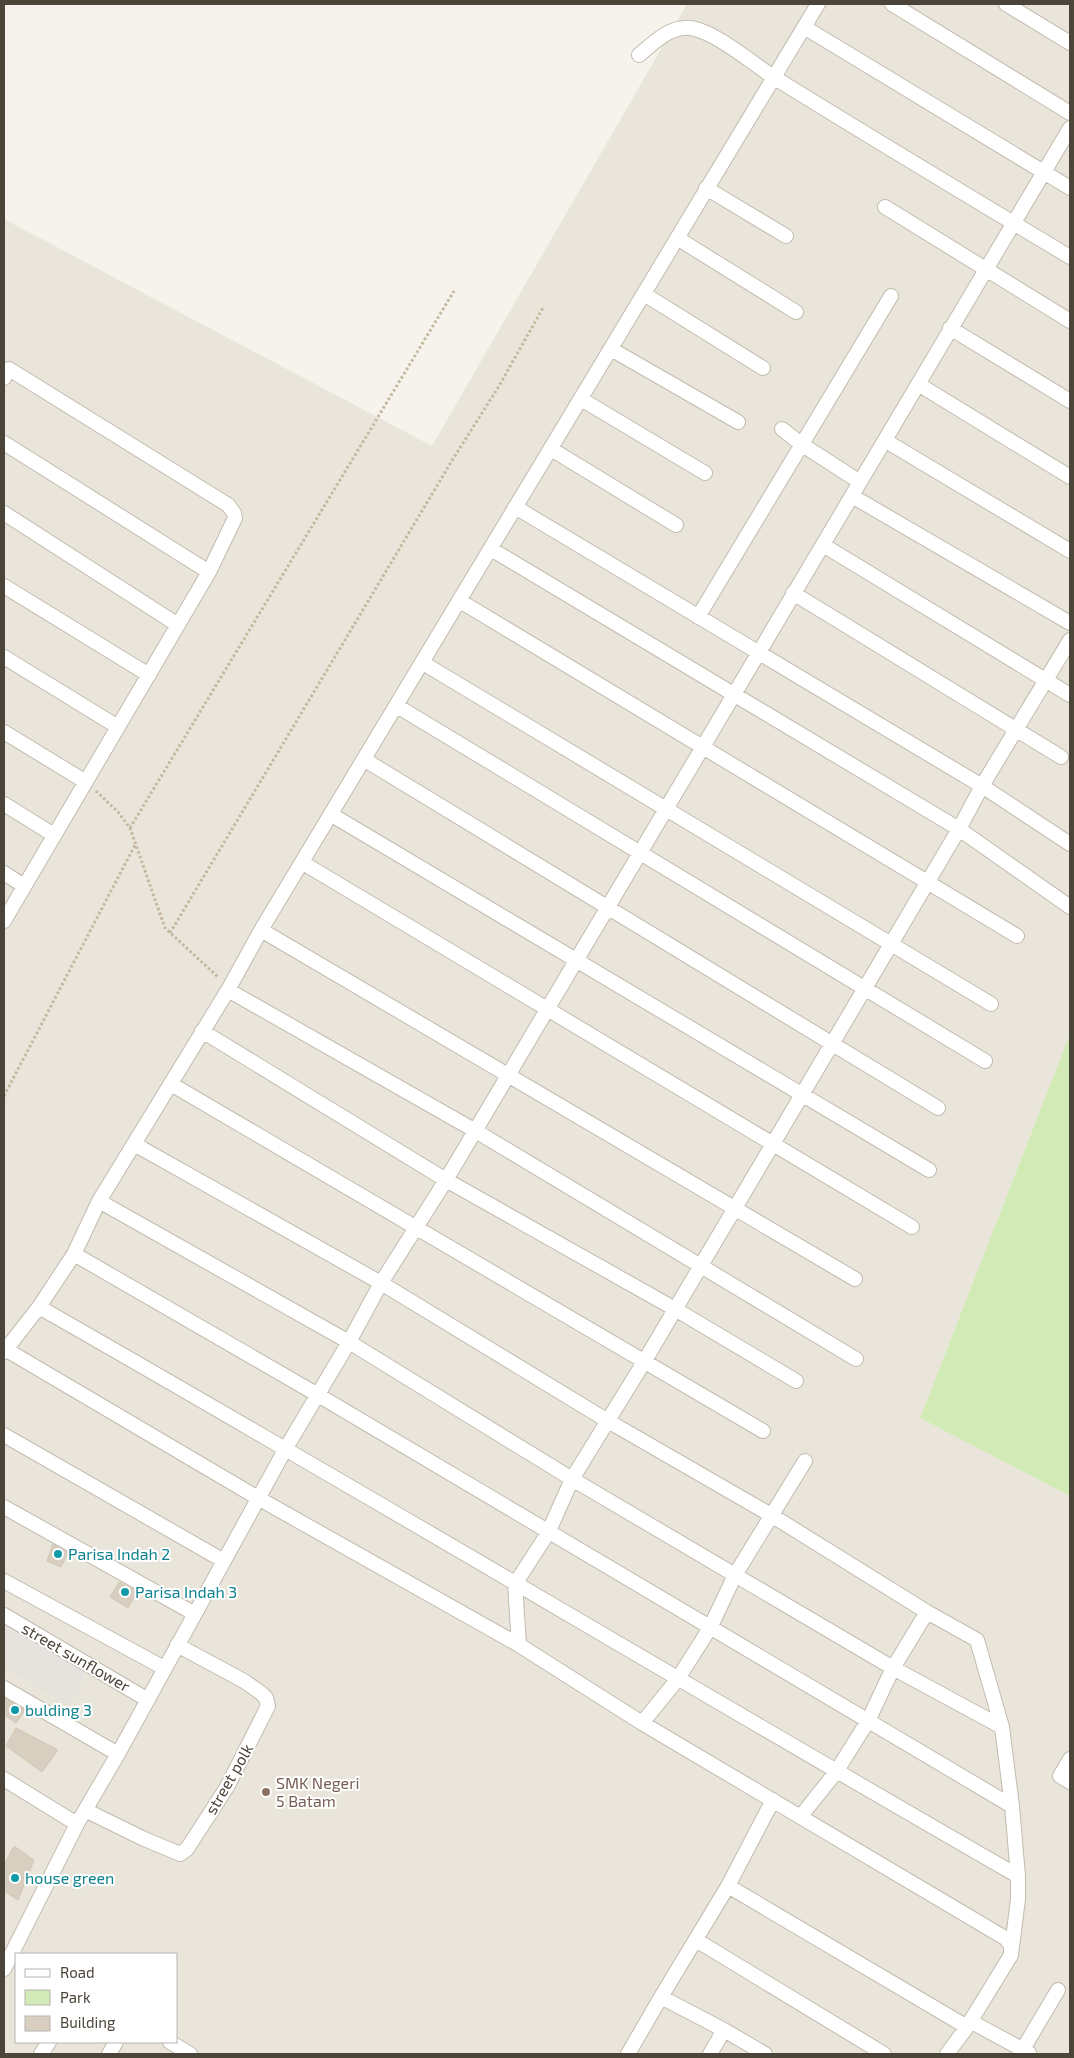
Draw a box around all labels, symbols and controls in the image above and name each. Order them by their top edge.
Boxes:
place label: Parisa Indah 2 [68,1544,170,1563]
marker: Parisa Indah 2 [52,1548,64,1560]
place label: Parisa Indah 3 [135,1582,237,1601]
marker: Parisa Indah 3 [119,1586,131,1598]
street label: street sunflower [19,1618,134,1696]
place label: bulding 3 [25,1700,92,1719]
marker: bulding 3 [9,1704,21,1716]
street label: street polk [201,1740,256,1818]
place label: SMK Negeri 5 Batam [276,1773,360,1810]
marker: SMK Negeri 5 Batam [260,1786,272,1798]
place label: house green [25,1868,114,1887]
marker: house green [9,1872,21,1884]
legend [15,1953,178,2043]
text: Road [60,1963,95,1981]
text: Park [60,1988,91,2006]
text: Building [60,2013,116,2031]

